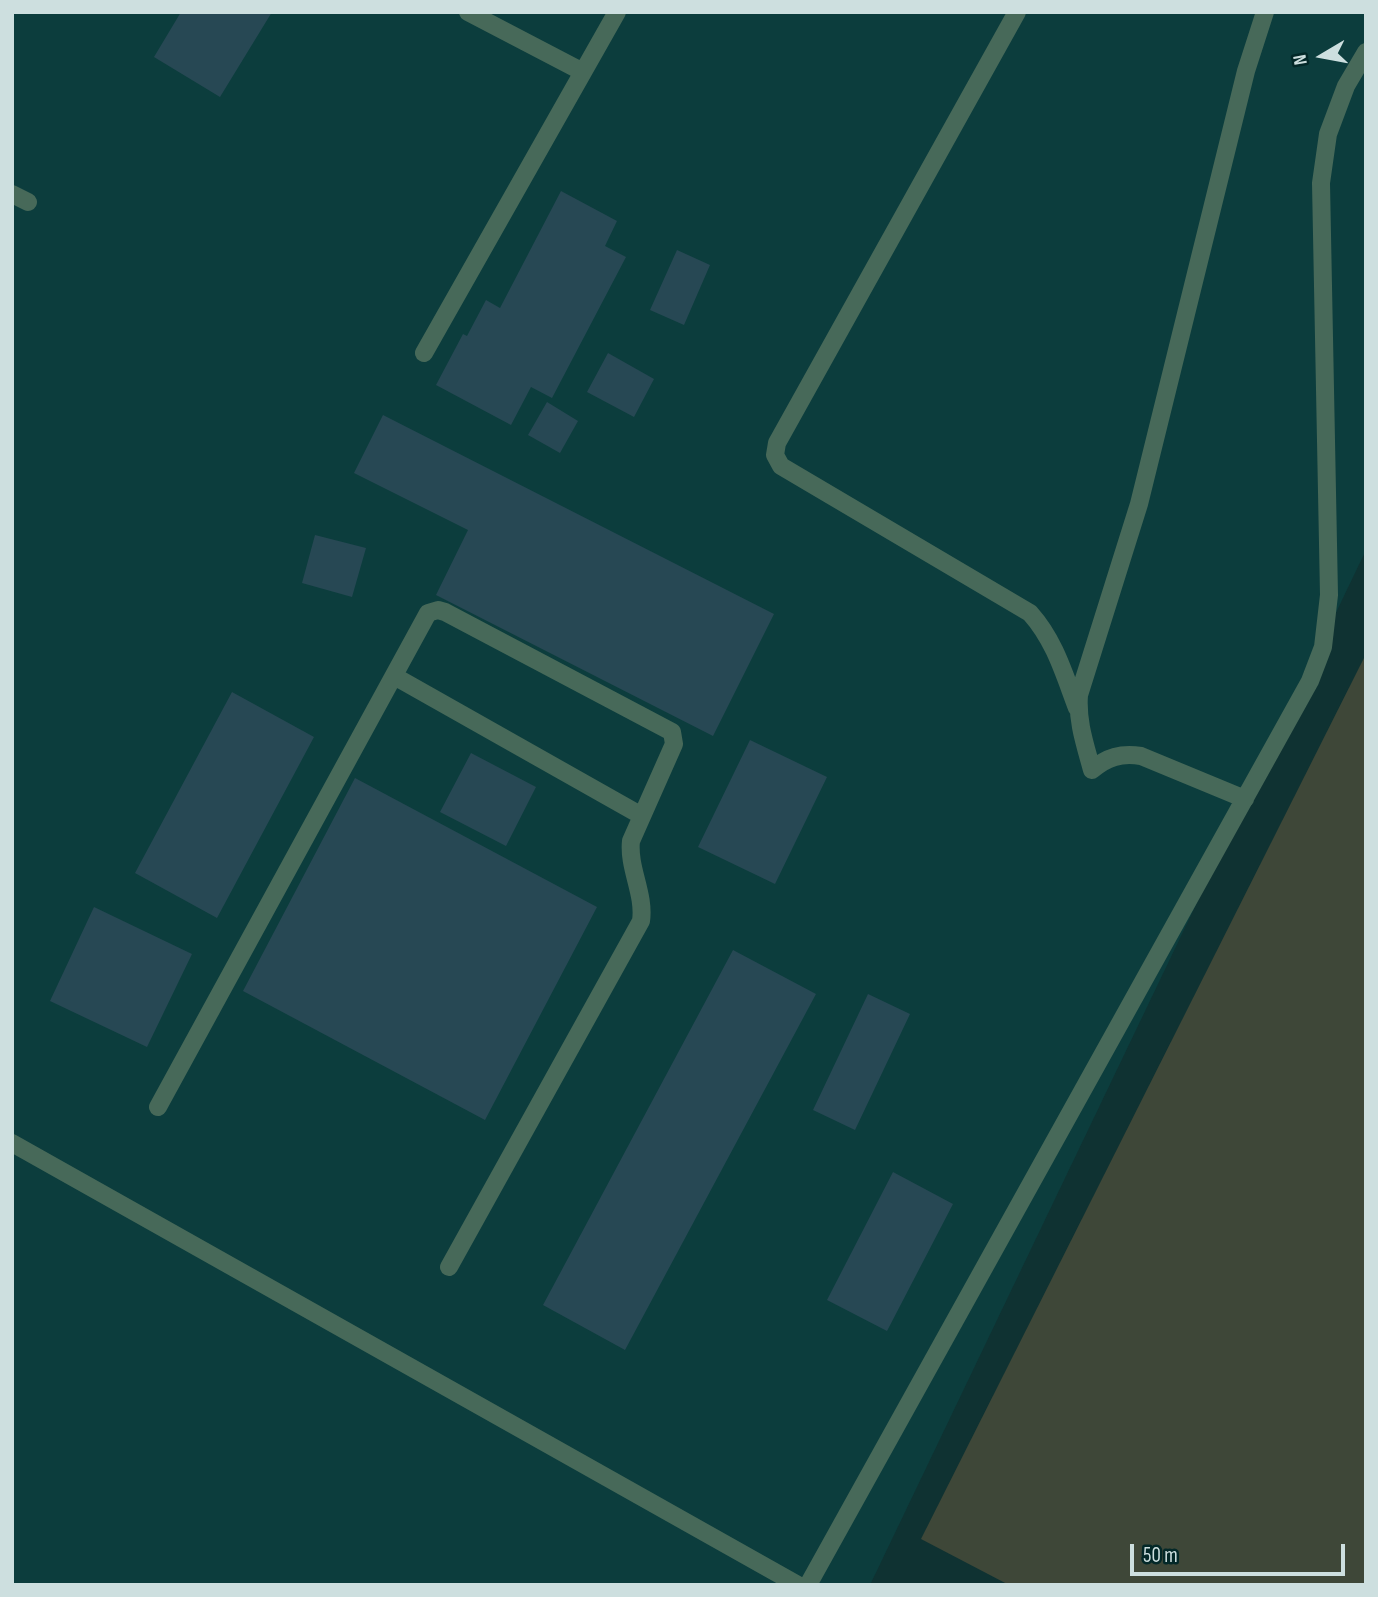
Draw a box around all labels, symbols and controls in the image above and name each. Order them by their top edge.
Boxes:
north arrow [1287,21,1357,91]
text: N [1289,53,1313,67]
scale bar [1133,1530,1348,1574]
text: 50 m [1143,1543,1178,1568]

